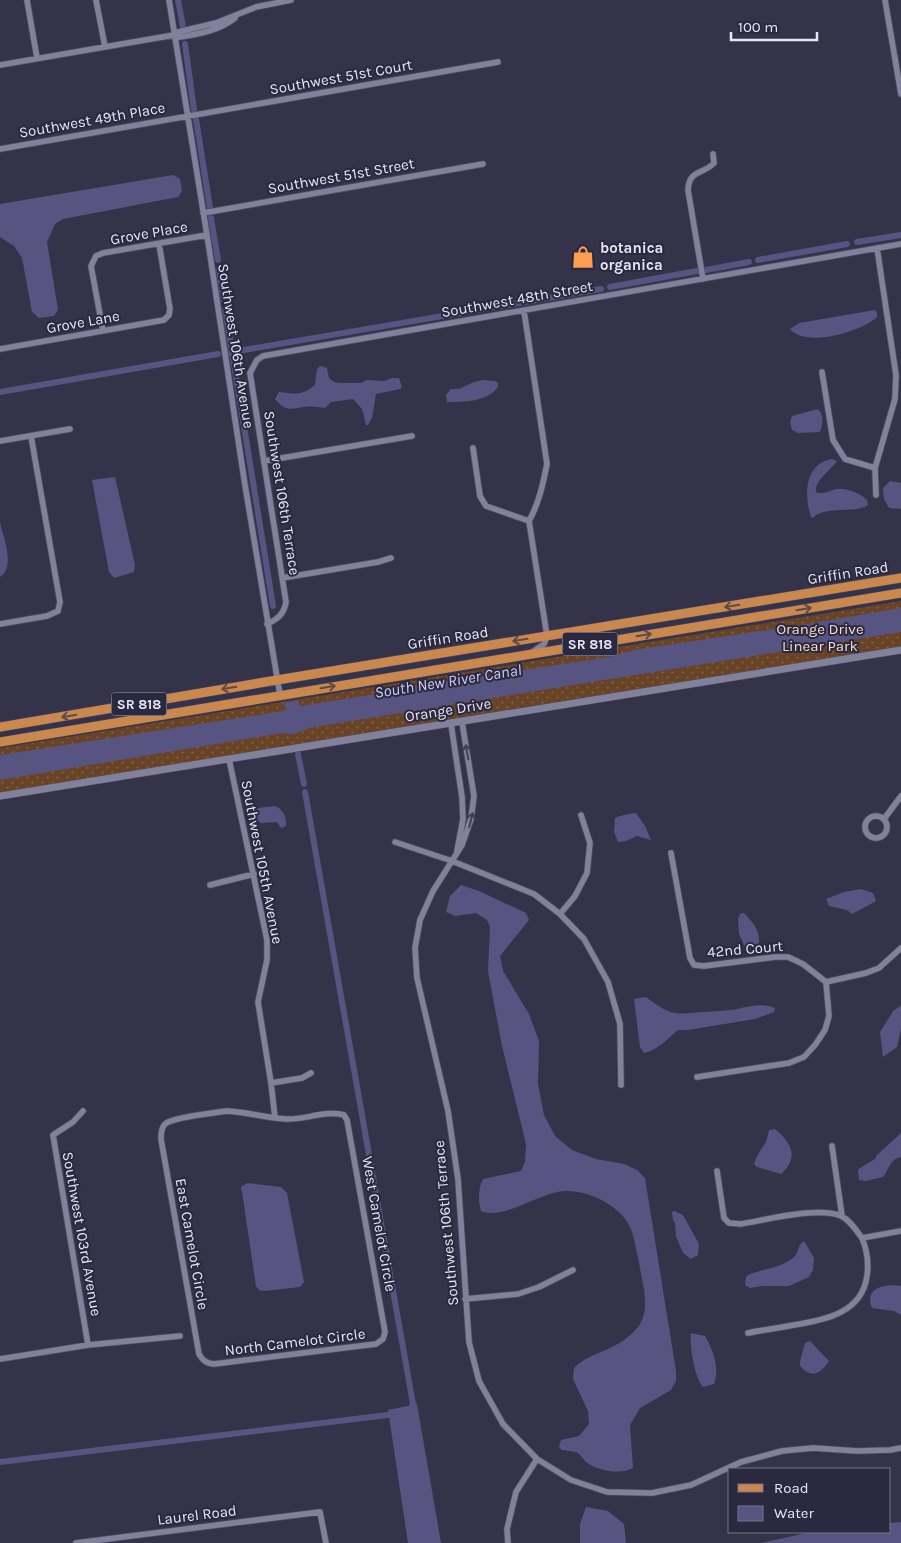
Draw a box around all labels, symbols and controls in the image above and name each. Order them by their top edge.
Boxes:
scale bar [731,10,817,42]
text: 100 m [738,18,778,36]
street label: Southwest 51st Court [268,56,414,98]
street label: Southwest 49th Place [17,98,167,142]
street label: Southwest 51st Street [266,154,416,198]
street label: Grove Place [109,217,189,249]
place label: botanica organica [600,239,663,274]
shop icon: botanica organica [570,244,596,270]
street label: Southwest 106th Avenue [214,262,258,430]
street label: Southwest 48th Street [440,277,595,321]
street label: Grove Lane [45,307,121,337]
street label: Southwest 106th Terrace [260,410,304,576]
street label: Griffin Road [806,558,890,588]
one-way arrow [724,601,740,611]
one-way arrow [796,603,812,613]
park label: Orange Drive Linear Park [776,620,864,655]
street label: Griffin Road [406,623,490,653]
one-way arrow [635,630,651,640]
road number: SR 818 [562,633,618,656]
one-way arrow [512,636,528,646]
water label: South New River Canal [373,660,523,702]
one-way arrow [320,681,336,691]
one-way arrow [221,684,237,694]
road number: SR 818 [112,692,166,716]
street label: Orange Drive [404,694,492,726]
one-way arrow [61,711,77,721]
one-way arrow [461,744,471,760]
street label: Southwest 105th Avenue [237,778,287,946]
one-way arrow [467,812,476,828]
street label: 42nd Court [706,937,784,961]
street label: Southwest 106th Terrace [430,1140,462,1306]
street label: Southwest 103rd Avenue [59,1150,105,1318]
street label: West Camelot Circle [358,1155,400,1293]
street label: East Camelot Circle [172,1177,212,1311]
street label: North Camelot Circle [224,1324,366,1360]
legend [728,1468,891,1533]
text: Road [774,1479,809,1497]
street label: Laurel Road [156,1501,238,1529]
text: Water [774,1504,815,1522]

